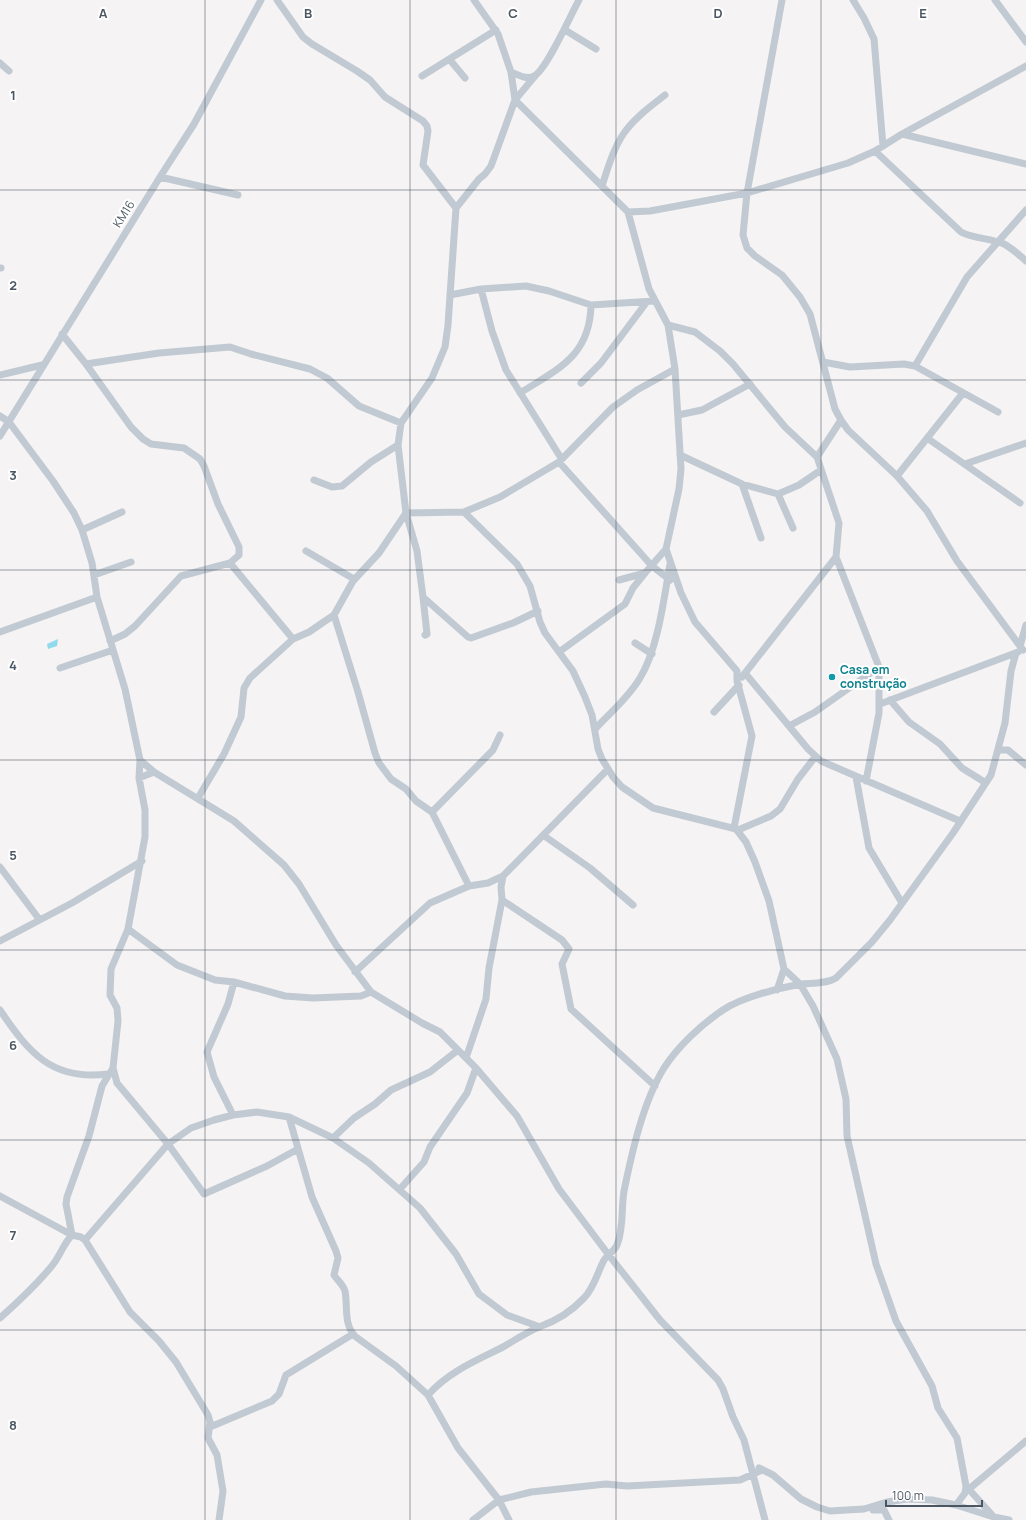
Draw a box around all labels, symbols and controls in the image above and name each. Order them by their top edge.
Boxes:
text: A [99,4,108,22]
text: B [304,4,312,22]
text: C [508,4,518,22]
text: D [713,4,723,22]
text: E [919,4,927,22]
text: 1 [10,86,16,104]
street label: KM16 [109,197,139,231]
text: 2 [9,276,17,294]
text: 3 [9,466,17,484]
text: 4 [9,656,17,674]
place label: Casa em construção [840,661,907,692]
marker: Casa em construção [827,672,837,682]
text: 5 [9,846,17,864]
text: 6 [9,1036,17,1054]
text: 7 [10,1226,17,1244]
text: 8 [9,1416,17,1434]
scale bar [886,1482,982,1508]
text: 100 m [892,1487,924,1504]

